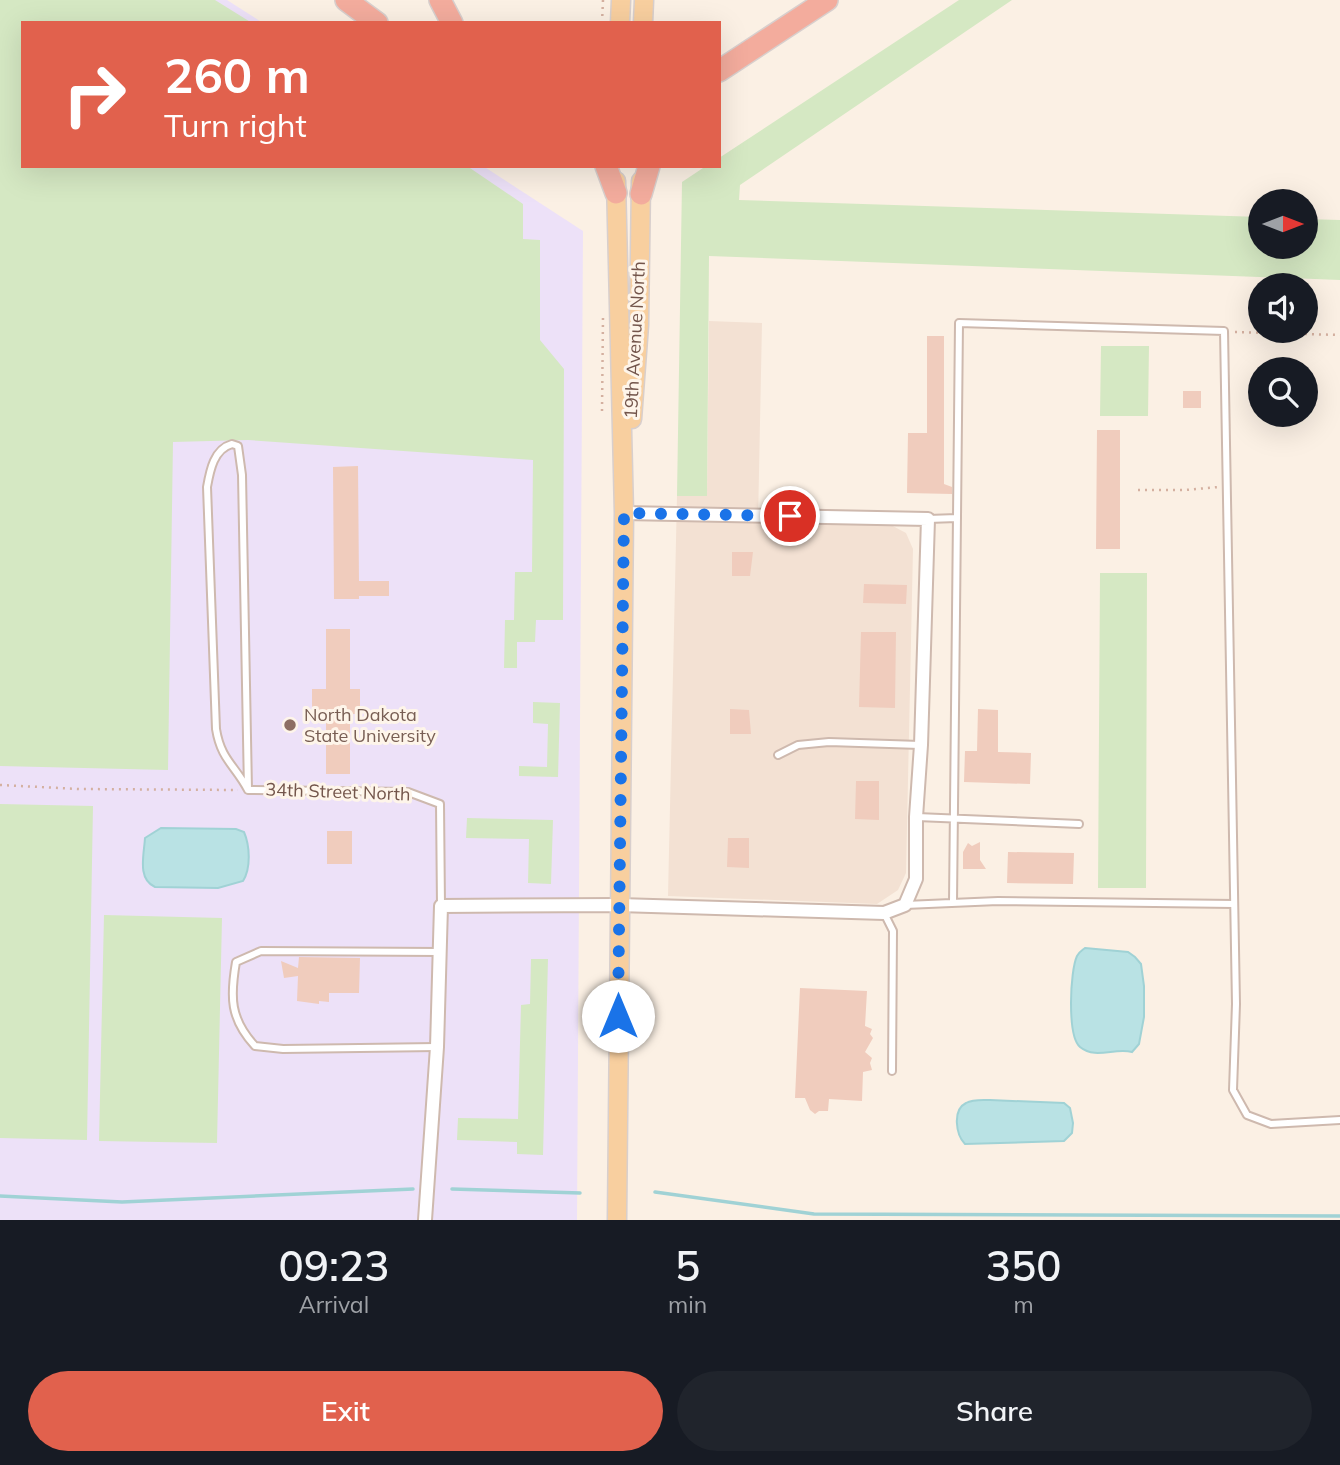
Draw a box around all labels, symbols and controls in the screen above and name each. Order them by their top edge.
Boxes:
text: 260 m [164,44,310,105]
icon: right [49,49,140,140]
text: Turn right [164,105,307,145]
north arrow [1248,189,1318,259]
map controls [1248,189,1318,427]
street label: 19th Avenue North [619,260,650,420]
button: sound [1248,273,1318,343]
button: search [1248,357,1318,427]
pin [760,486,820,546]
icon: arrive [771,497,809,535]
place label: North Dakota State University [304,703,436,747]
marker: North Dakota State University [282,717,298,733]
street label: 34th Street North [265,777,411,806]
position arrow [581,979,655,1053]
text: 09:23 [279,1239,389,1292]
text: 5 [675,1239,700,1292]
text: 350 [986,1239,1061,1292]
text: Arrival [299,1290,369,1319]
text: min [668,1290,707,1319]
text: m [1013,1290,1034,1319]
button: Exit [28,1371,663,1451]
button: Share [677,1371,1312,1451]

